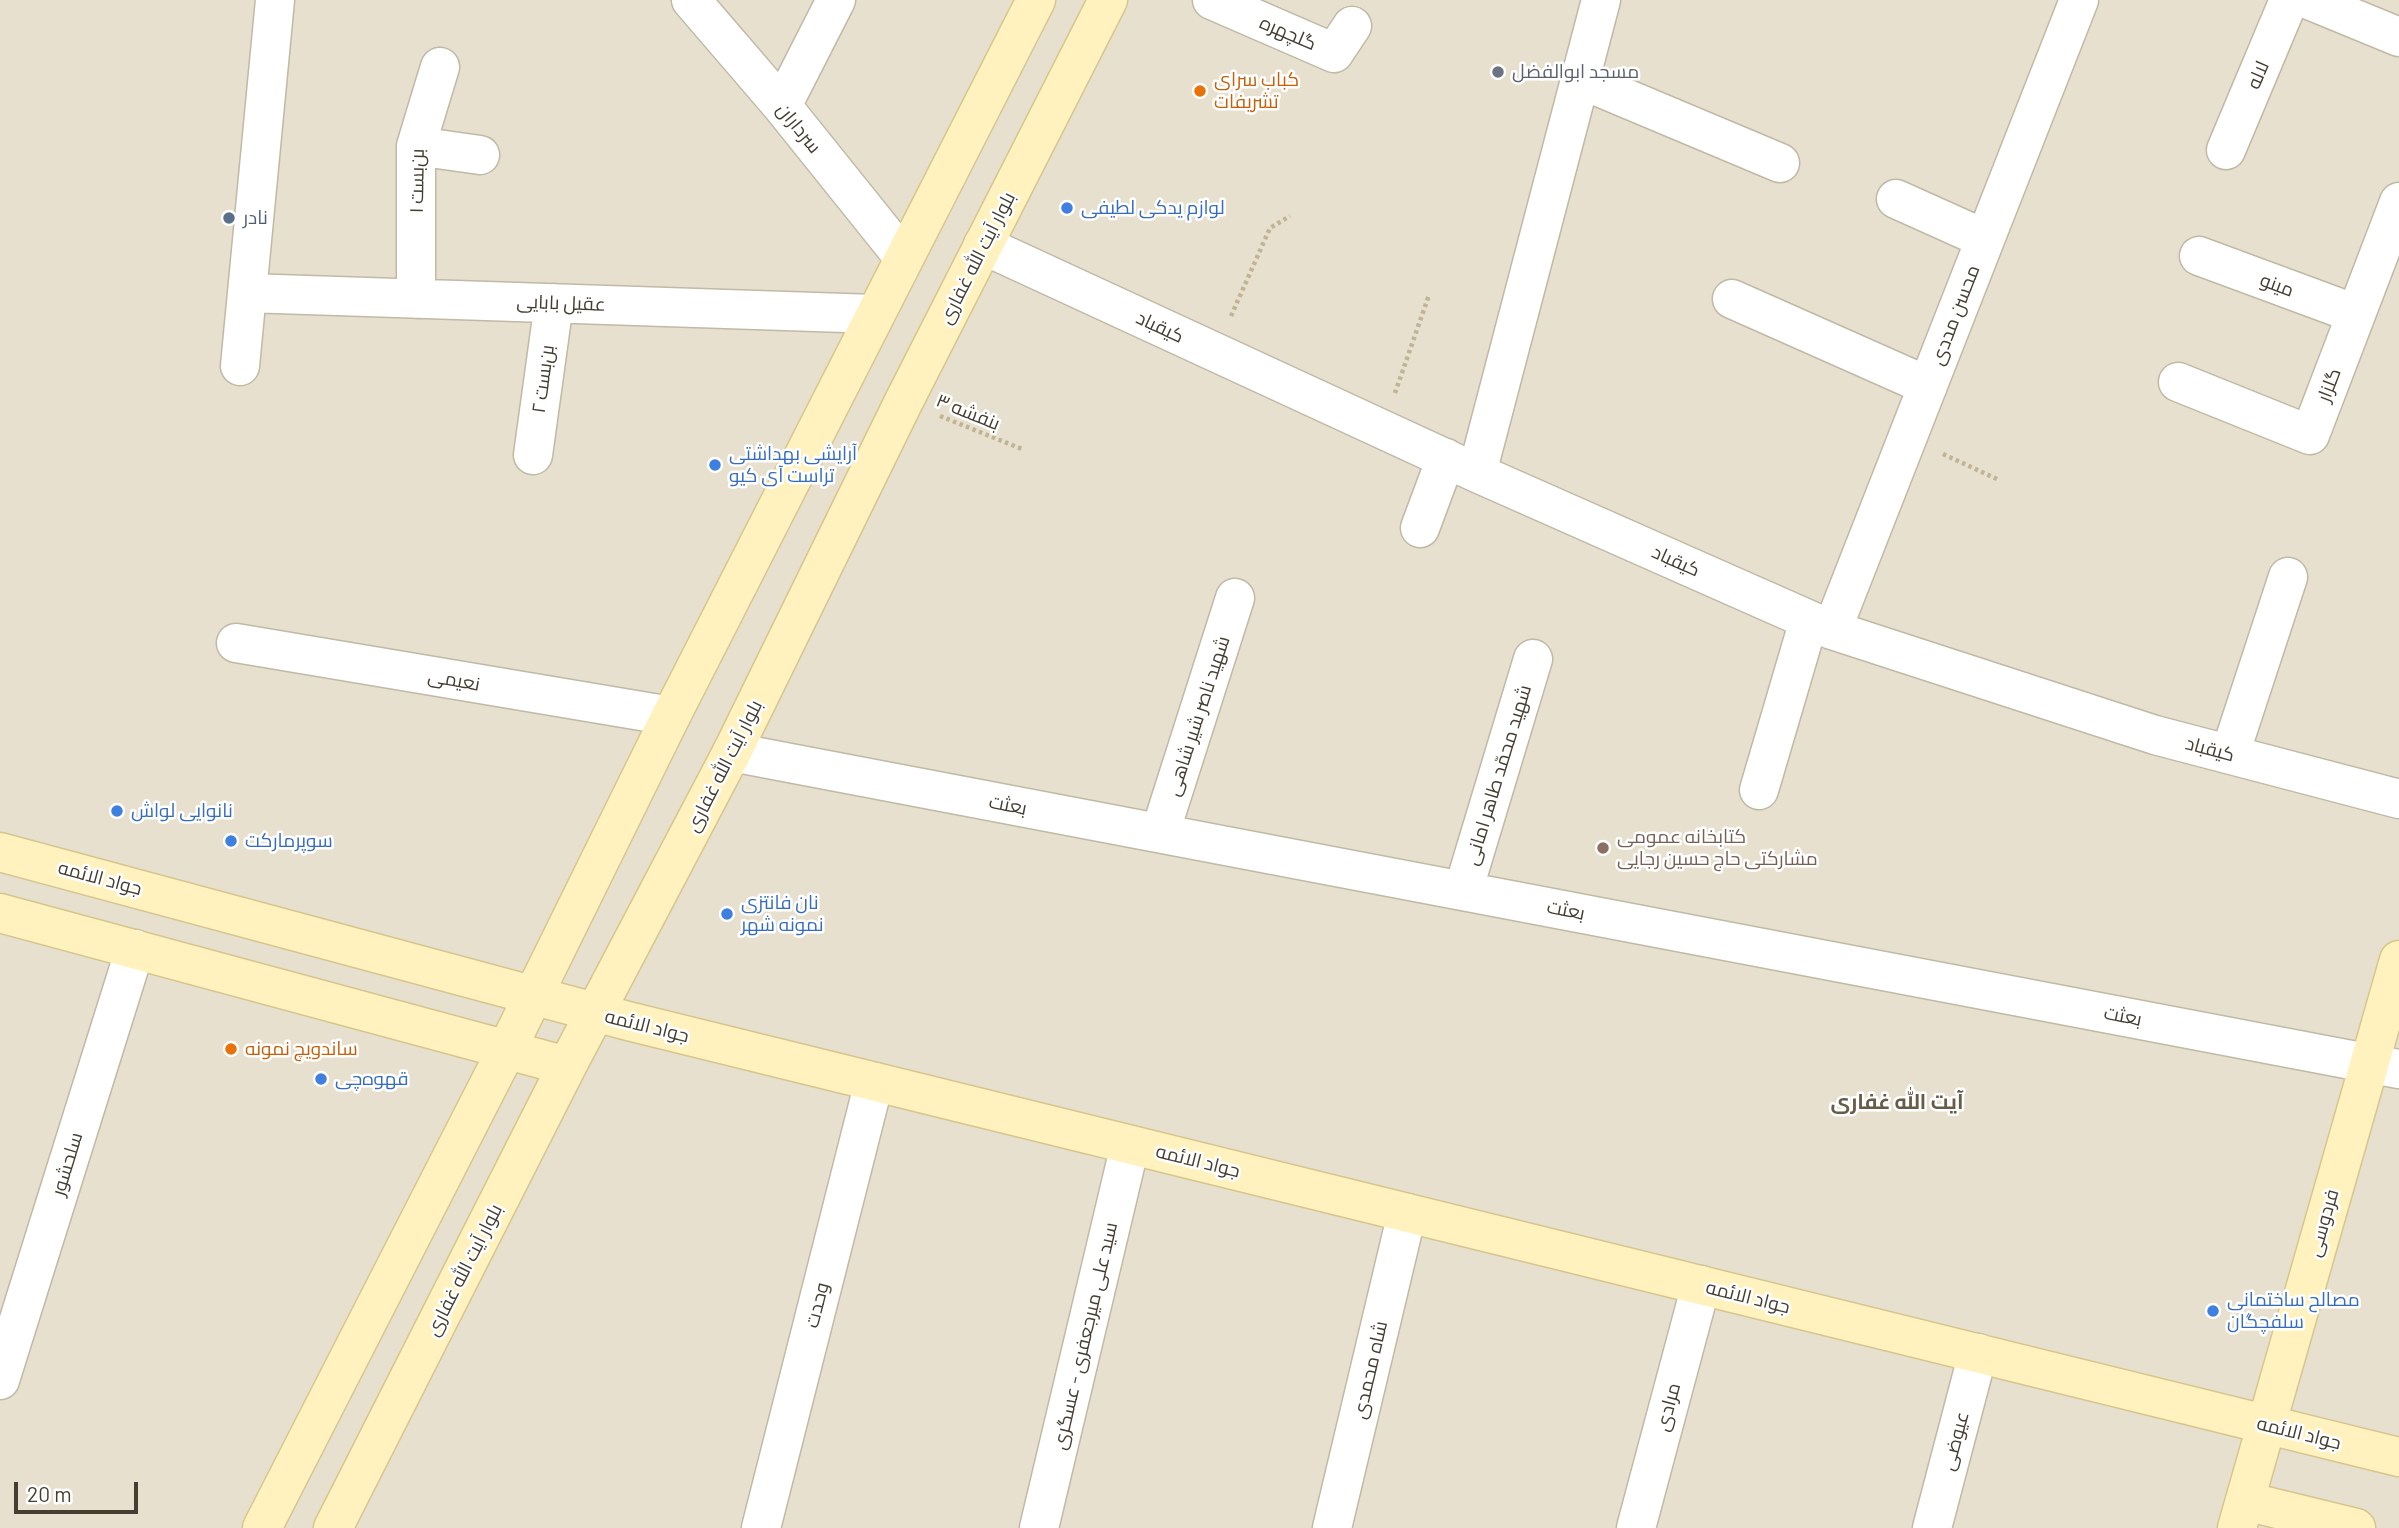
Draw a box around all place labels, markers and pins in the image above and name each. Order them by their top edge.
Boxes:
place label: مسجد ابوالفضل [1512,61,1639,83]
marker: مسجد ابوالفضل [1490,64,1506,80]
place label: کباب سرای تشریفات [1214,69,1299,113]
marker: کباب سرای تشریفات [1192,83,1208,99]
place label: لوازم یدکی لطیفی [1081,197,1225,219]
marker: لوازم یدکی لطیفی [1059,200,1075,216]
place label: نادر [243,207,268,229]
marker: نادر [221,210,237,226]
place label: آرایشی بهداشتی تراست آی کیو [729,443,857,487]
marker: آرایشی بهداشتی تراست آی کیو [707,457,723,473]
place label: نانوایی لواش [131,800,233,822]
marker: نانوایی لواش [109,803,125,819]
place label: کتابخانه عمومی مشارکتی حاج حسین رجایی [1617,826,1818,870]
place label: سوپرمارکت [245,830,333,852]
marker: سوپرمارکت [223,833,239,849]
marker: کتابخانه عمومی مشارکتی حاج حسین رجایی [1595,840,1611,856]
place label: نان فانتزی نمونه شهر [741,892,824,936]
marker: نان فانتزی نمونه شهر [719,906,735,922]
place label: ساندویچ نمونه [245,1038,358,1060]
marker: ساندویچ نمونه [223,1041,239,1057]
place label: قهوه‌چی [335,1068,408,1090]
marker: قهوه‌چی [313,1071,329,1087]
place label: مصالح ساختمانی سلفچگان [2227,1289,2360,1333]
marker: مصالح ساختمانی سلفچگان [2205,1303,2221,1319]

